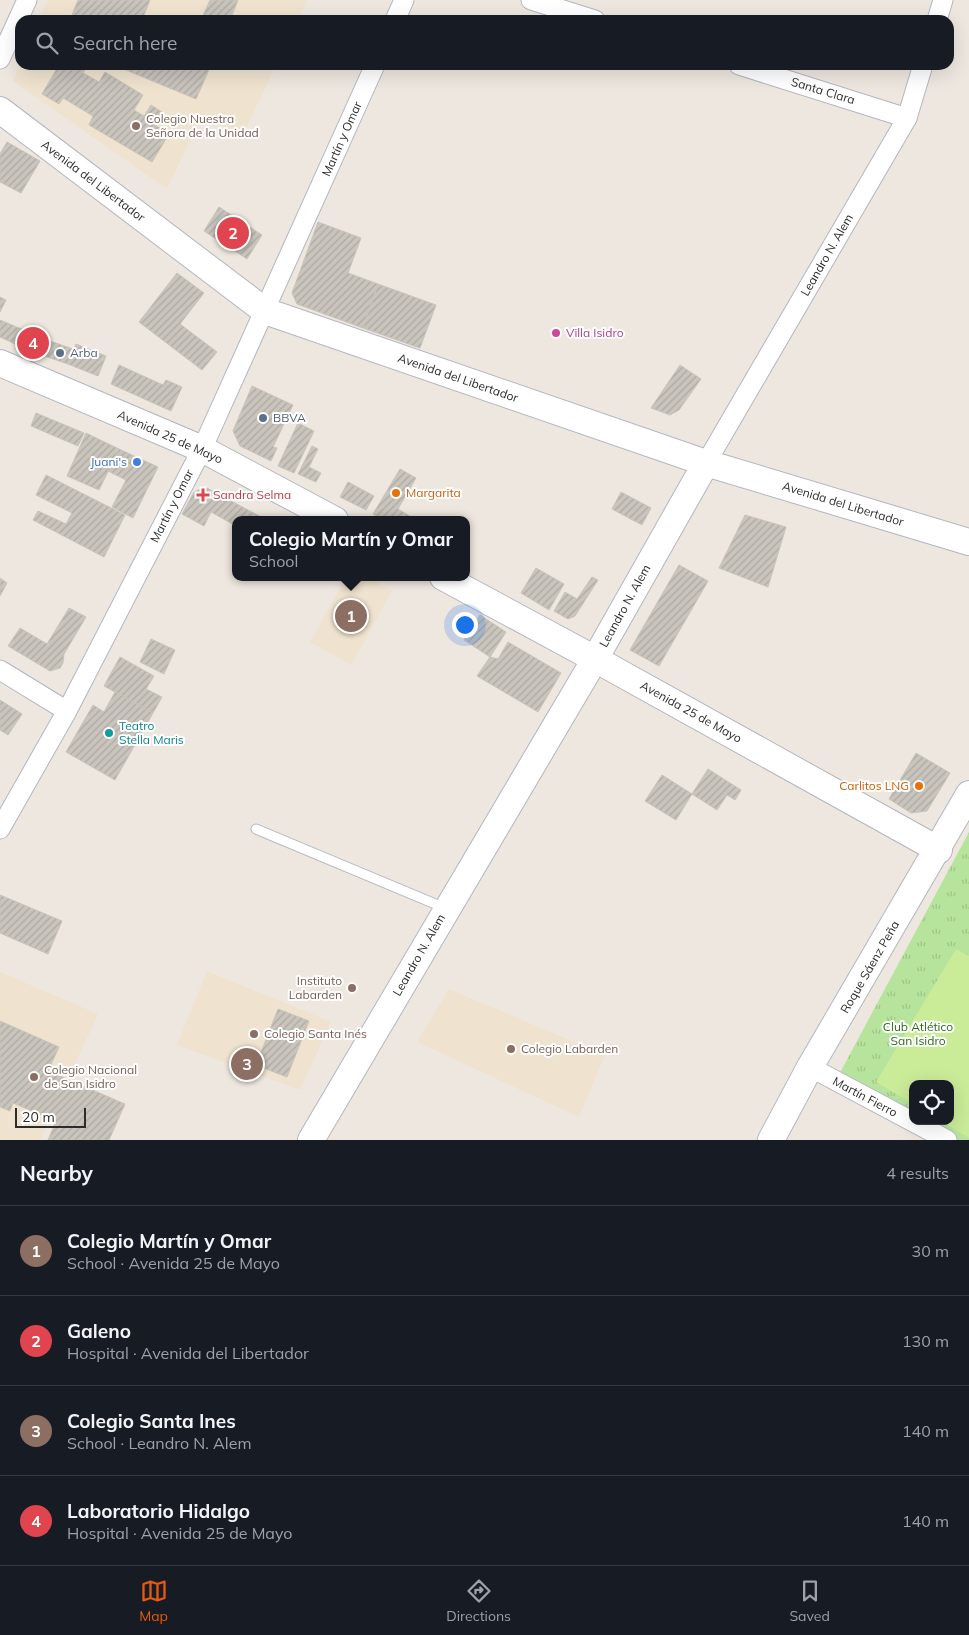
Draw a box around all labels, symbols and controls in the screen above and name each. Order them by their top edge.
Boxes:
search box [15,15,954,70]
icon: search [33,29,61,57]
text: Search here [73,31,177,55]
street label: Santa Clara [789,74,857,107]
street label: Martín y Omar [318,99,365,179]
place label: Colegio Nuestra Señora de la Unidad [146,111,259,140]
marker: Colegio Nuestra Señora de la Unidad [130,120,142,132]
street label: Avenida del Libertador [38,137,149,225]
street label: Leandro N. Alem [797,211,856,298]
pin: 2 [217,214,249,252]
pin: 4 [17,324,49,362]
place label: Villa Isidro [566,325,624,340]
marker: Villa Isidro [550,327,562,339]
place label: Arba [70,345,98,360]
marker: Arba [54,347,66,359]
street label: Avenida del Libertador [396,350,521,405]
street label: Avenida 25 de Mayo [115,407,225,467]
place label: BBVA [273,410,306,425]
marker: BBVA [257,412,269,424]
place label: Juani's [90,454,127,469]
marker: Juani's [131,456,143,468]
street label: Martín y Omar [147,466,197,545]
street label: Avenida del Libertador [781,478,906,529]
place label: Margarita [406,485,461,500]
place label: Sandra Selma [213,487,291,502]
marker: Margarita [390,487,402,499]
marker: Sandra Selma [197,489,209,501]
popup [232,516,470,581]
text: Colegio Martín y Omar [249,527,453,551]
text: School [249,551,298,571]
street label: Leandro N. Alem [596,562,653,650]
pin: 1 [335,597,367,635]
your location [452,612,478,638]
street label: Avenida 25 de Mayo [638,677,745,746]
place label: Teatro Stella Maris [119,718,184,747]
marker: Teatro Stella Maris [103,727,115,739]
place label: Carlitos LNG [839,778,909,793]
marker: Carlitos LNG [913,780,925,792]
street label: Leandro N. Alem [389,911,448,998]
street label: Roque Sáenz Peña [837,918,902,1016]
place label: Instituto Labarden [289,973,342,1002]
marker: Instituto Labarden [346,982,358,994]
park label: Club Atlético San Isidro [883,1019,953,1048]
place label: Colegio Santa Inés [264,1026,367,1041]
marker: Colegio Santa Inés [248,1028,260,1040]
place label: Colegio Labarden [521,1041,618,1056]
marker: Colegio Labarden [505,1043,517,1055]
pin: 3 [231,1045,263,1083]
place label: Colegio Nacional de San Isidro [44,1062,137,1091]
marker: Colegio Nacional de San Isidro [28,1071,40,1083]
street label: Martín Fierro [830,1073,900,1120]
map controls [909,1080,954,1125]
button: locate [909,1080,954,1125]
scale bar [15,1105,86,1128]
text: 20 m [22,1108,55,1126]
text: Nearby [20,1160,93,1186]
text: 4 results [886,1163,949,1183]
text: Colegio Martín y Omar [67,1229,271,1253]
text: 1 [31,1241,41,1261]
text: 30 m [912,1241,949,1261]
text: School · Avenida 25 de Mayo [67,1253,280,1273]
text: Galeno [67,1319,131,1343]
text: 2 [31,1331,41,1351]
text: 130 m [902,1331,949,1351]
text: Hospital · Avenida del Libertador [67,1343,309,1363]
text: Colegio Santa Ines [67,1409,236,1433]
text: 3 [31,1421,41,1441]
text: 140 m [902,1421,949,1441]
text: School · Leandro N. Alem [67,1433,251,1453]
text: Laboratorio Hidalgo [67,1499,250,1523]
text: 4 [31,1511,41,1531]
text: 140 m [902,1511,949,1531]
text: Hospital · Avenida 25 de Mayo [67,1523,292,1543]
tab: Map [139,1577,168,1625]
tab: Directions [446,1577,511,1625]
tab: Saved [789,1577,830,1625]

